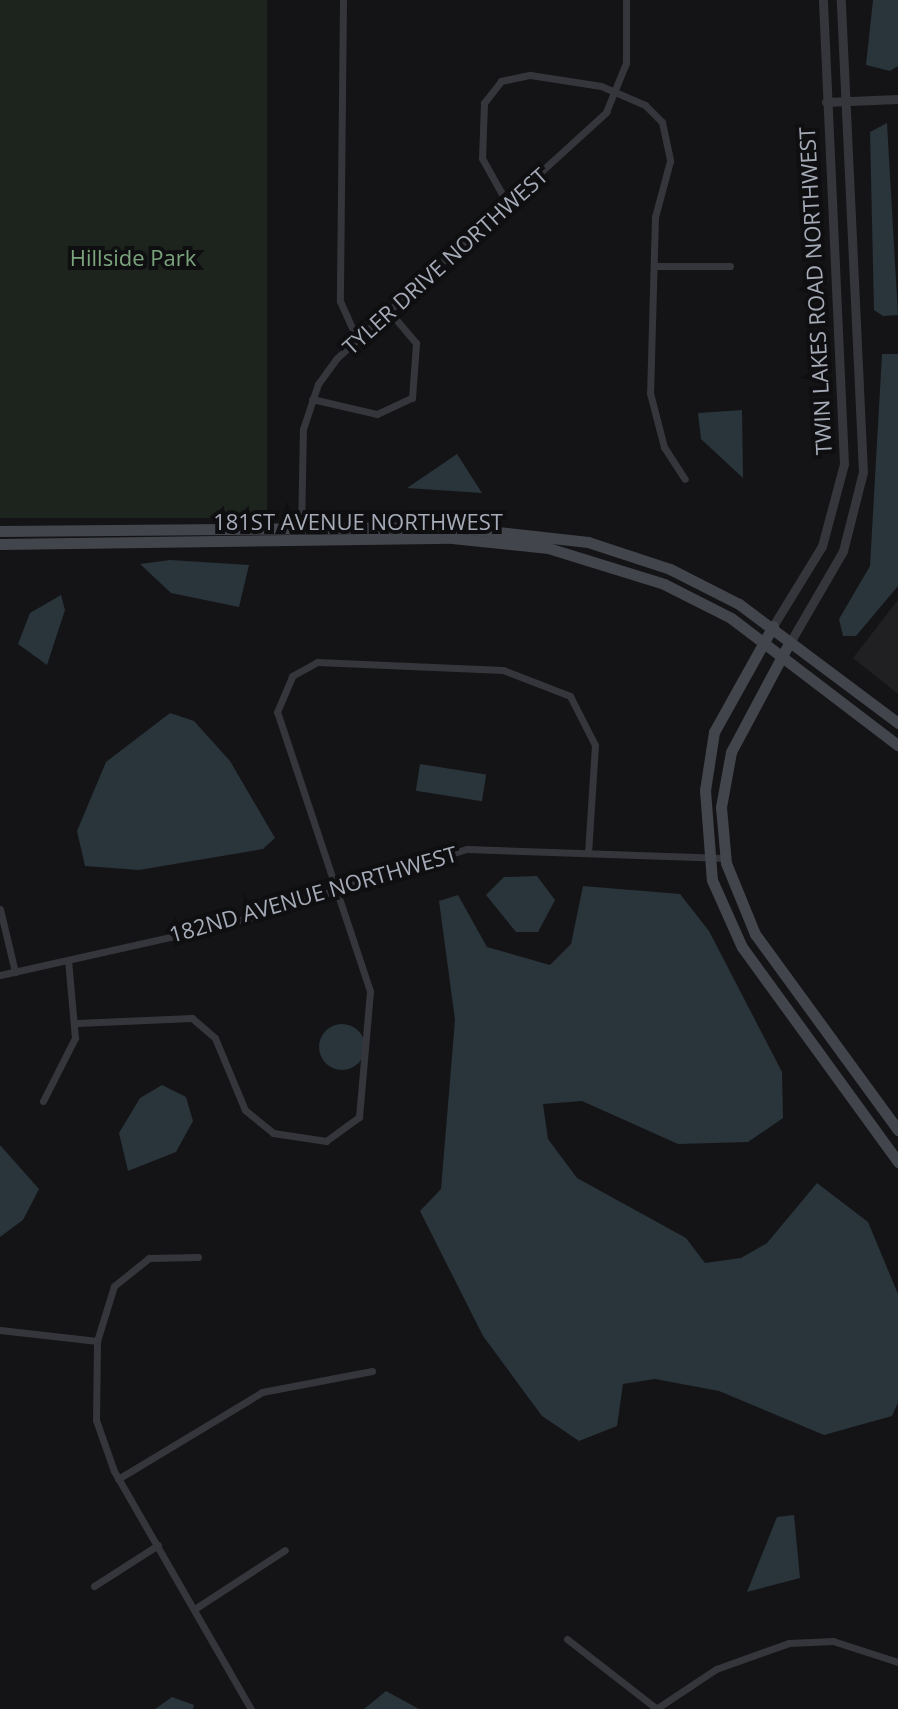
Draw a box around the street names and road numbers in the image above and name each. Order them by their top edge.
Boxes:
street label: TWIN LAKES ROAD NORTHWEST [793,126,837,456]
street label: TYLER DRIVE NORTHWEST [337,162,553,360]
street label: 181ST AVENUE NORTHWEST [213,509,503,535]
street label: 182ND AVENUE NORTHWEST [166,840,460,948]

